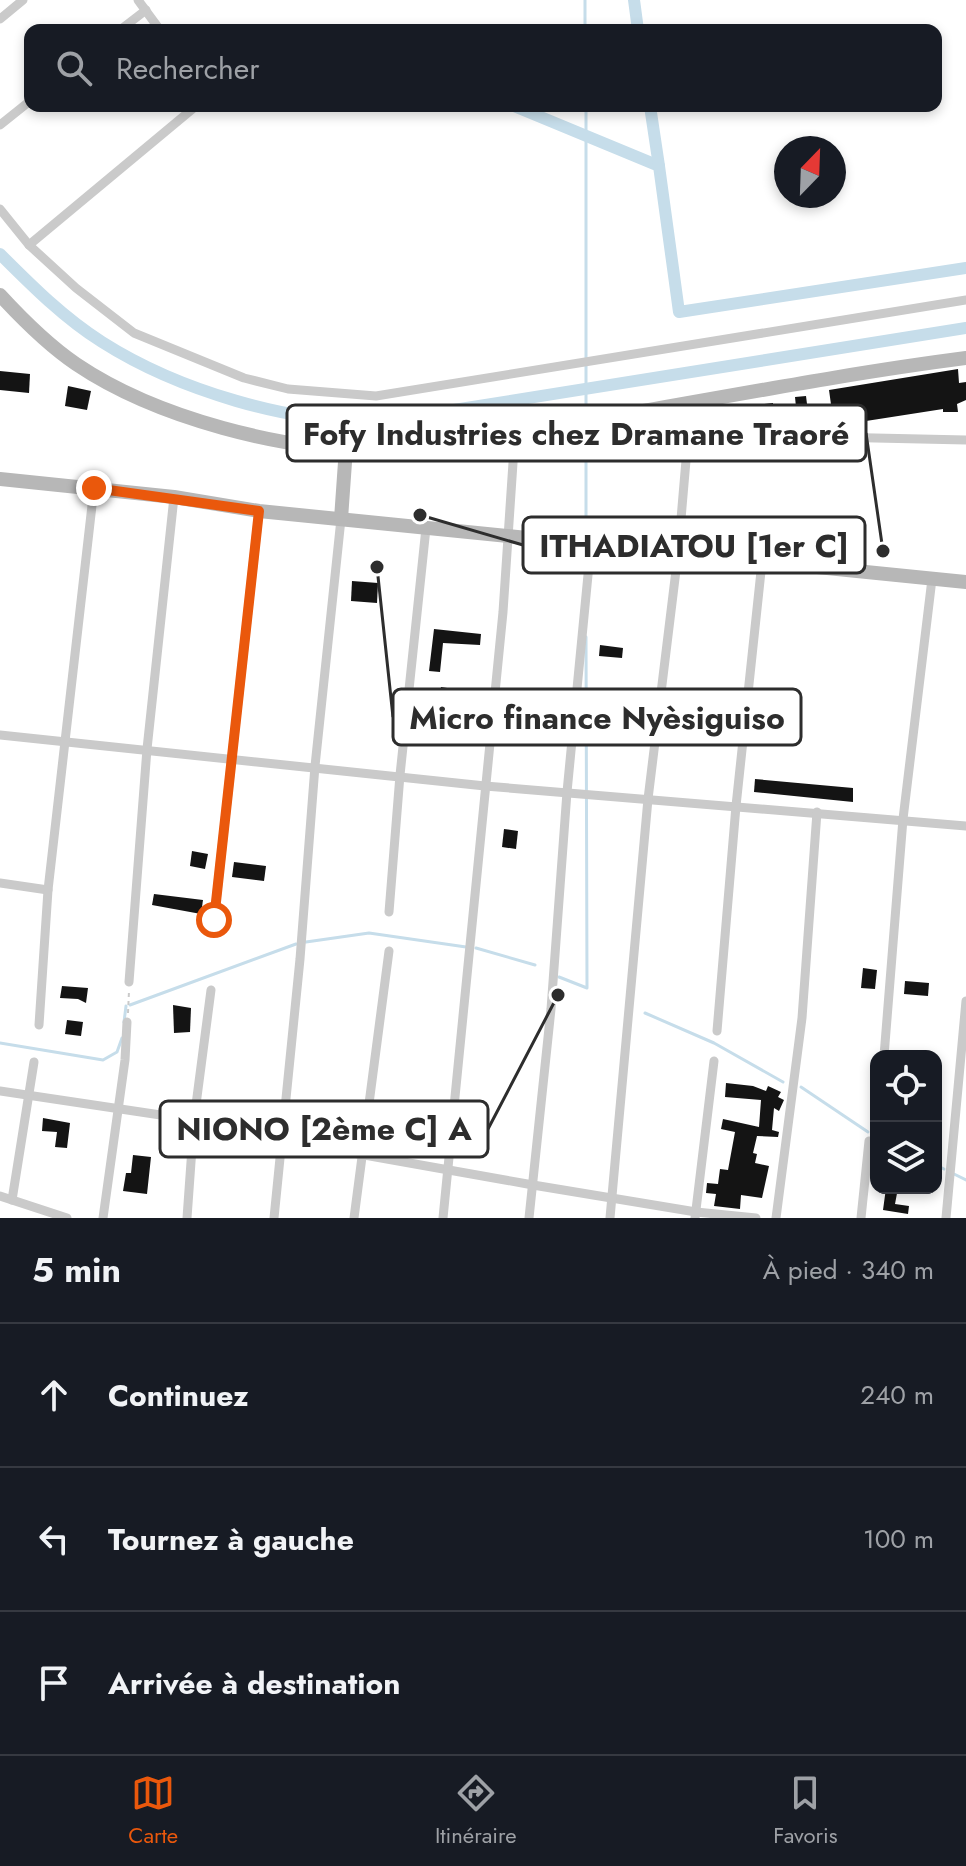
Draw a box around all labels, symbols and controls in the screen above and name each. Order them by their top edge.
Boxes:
search box [24,24,942,112]
icon: search [52,46,96,90]
text: Rechercher [116,47,259,90]
north arrow [774,136,846,208]
callout: Fofy Industries chez Dramane Traoré [287,405,866,461]
text: Fofy Industries chez Dramane Traoré [303,411,849,457]
route end [76,470,112,506]
callout: ITHADIATOU [1er C] [523,517,865,573]
text: ITHADIATOU [1er C] [539,523,849,569]
callout: Micro finance Nyèsiguiso [393,689,801,745]
text: Micro finance Nyèsiguiso [409,695,785,741]
route start [196,902,232,938]
map controls [870,1050,942,1194]
button: locate [870,1050,942,1122]
callout: NIONO [2ème C] A [160,1101,488,1157]
text: NIONO [2ème C] A [176,1106,472,1152]
button: layers [870,1122,942,1194]
text: 5 min [32,1246,121,1295]
text: À pied · 340 m [763,1251,934,1289]
icon: ahead [32,1373,76,1417]
text: Continuez [108,1374,249,1417]
text: 240 m [860,1376,934,1414]
icon: left [32,1517,76,1561]
text: Tournez à gauche [108,1518,354,1561]
text: 100 m [863,1520,934,1558]
icon: arrive [32,1661,76,1705]
text: Arrivée à destination [108,1662,400,1705]
tab: Carte [128,1771,178,1851]
tab: Itinéraire [435,1771,517,1851]
tab: Favoris [773,1771,838,1851]

